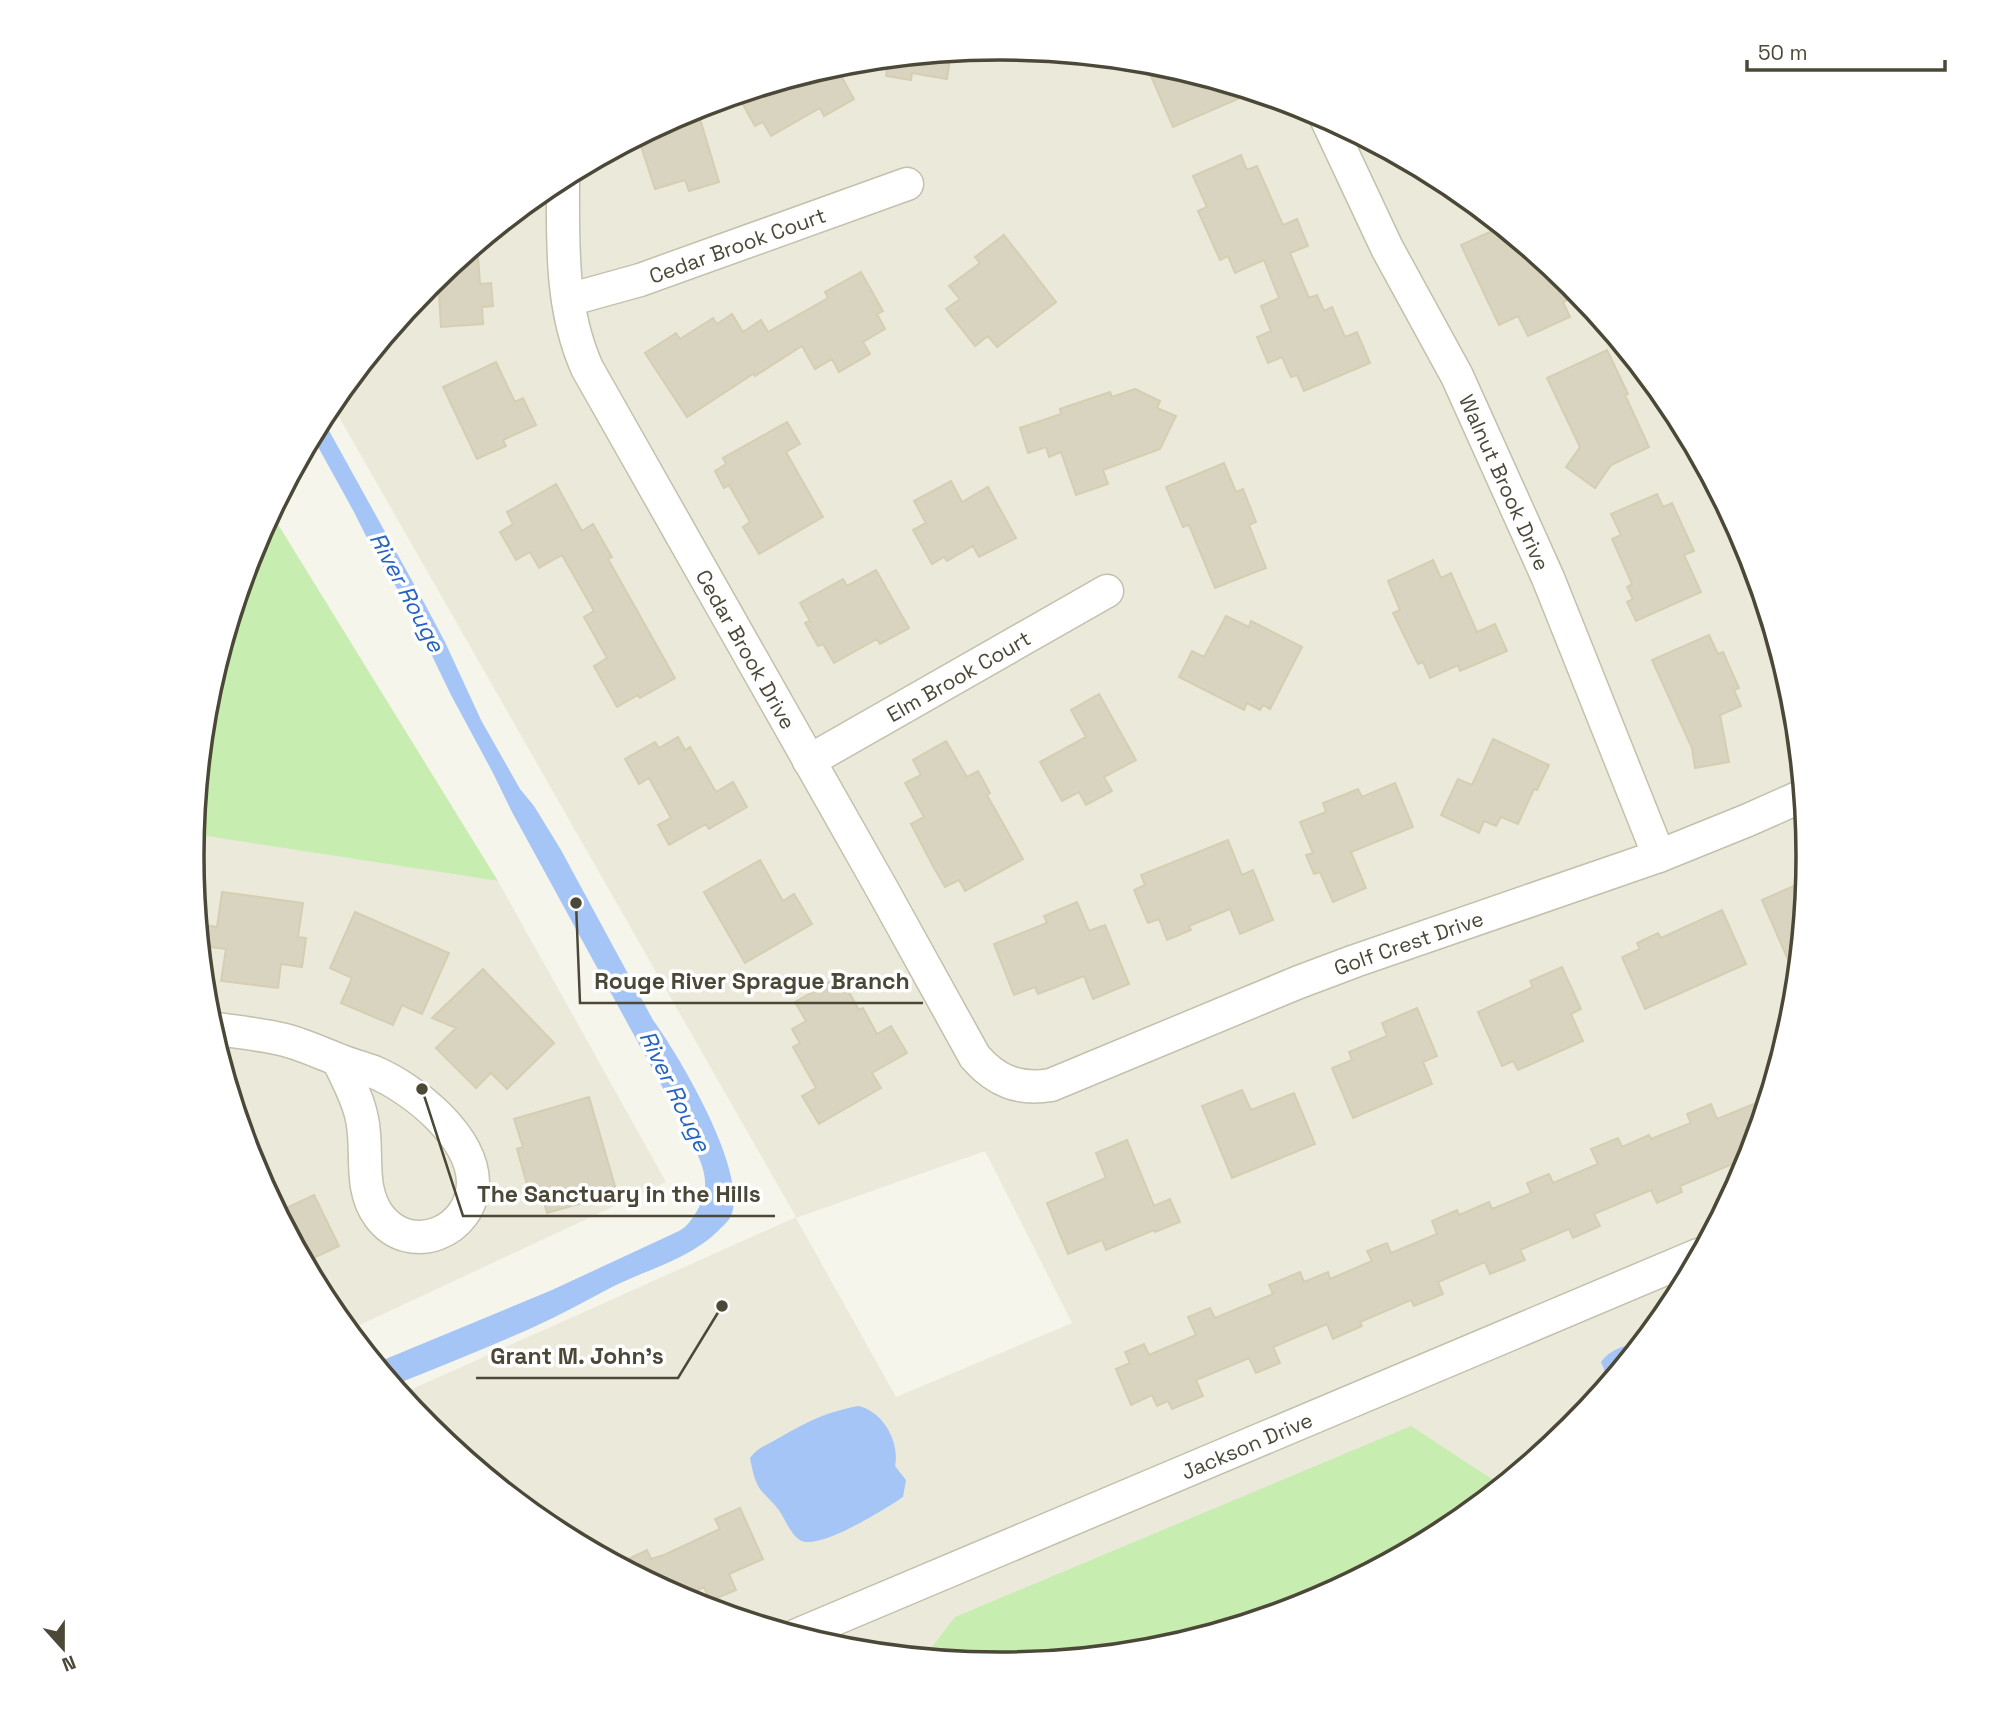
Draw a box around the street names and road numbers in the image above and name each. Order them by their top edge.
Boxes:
street label: Cedar Brook Court [645,201,829,289]
street label: Walnut Brook Drive [1453,390,1556,575]
street label: Cedar Brook Drive [690,564,802,734]
street label: Elm Brook Court [882,624,1035,728]
street label: Golf Crest Drive [1330,904,1487,981]
street label: Jackson Drive [1177,1406,1316,1485]

